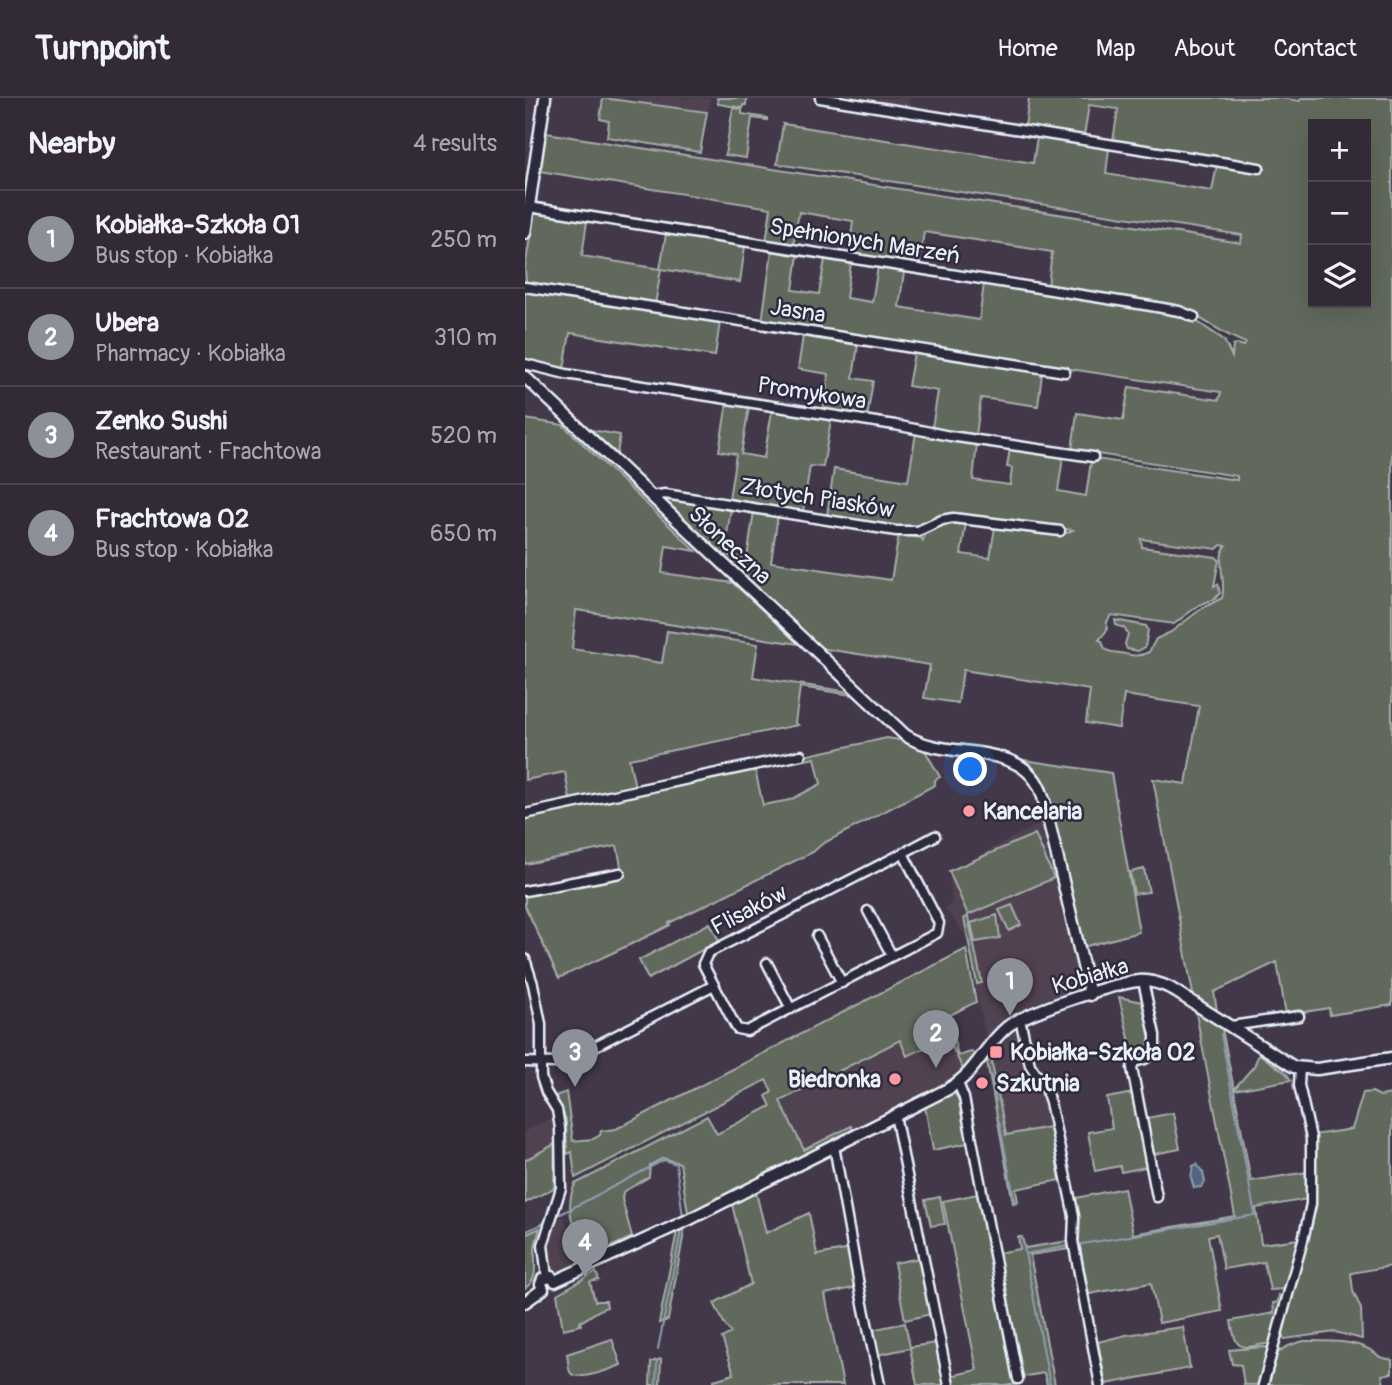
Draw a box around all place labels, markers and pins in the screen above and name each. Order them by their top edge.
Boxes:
place label: Kancelaria [983,797,1082,826]
marker: Kancelaria [961,803,977,819]
pin: 1 [987,958,1033,1016]
pin: 2 [913,1010,959,1068]
pin: 3 [552,1029,598,1087]
place label: Kobiałka-Szkoła 02 [1010,1038,1195,1067]
marker: Kobiałka-Szkoła 02 [988,1044,1004,1060]
place label: Biedronka [788,1065,881,1094]
place label: Szkutnia [996,1069,1080,1098]
marker: Biedronka [887,1071,903,1087]
marker: Szkutnia [974,1075,990,1091]
pin: 4 [562,1219,608,1277]

